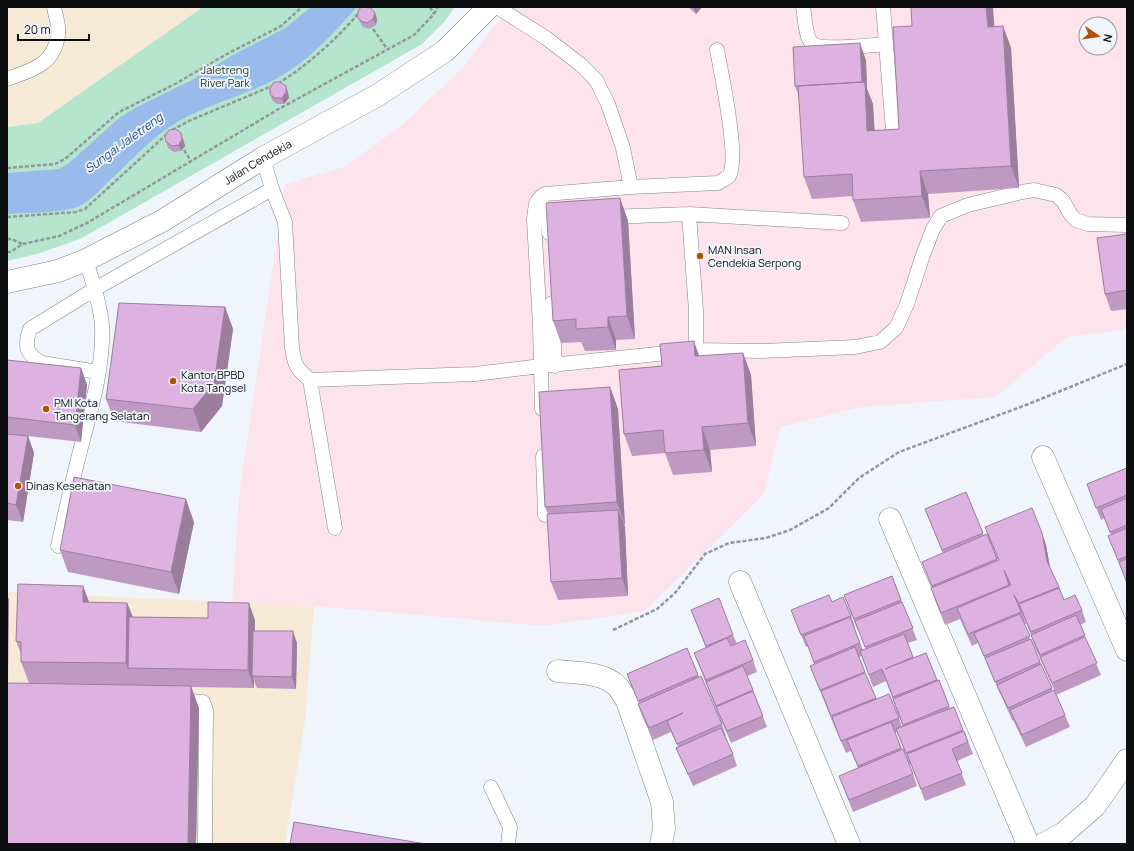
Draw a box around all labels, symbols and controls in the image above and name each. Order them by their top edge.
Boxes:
scale bar [18,16,89,42]
north arrow [1078,16,1118,56]
text: 20 m [24,21,51,38]
text: N [1100,33,1116,44]
park label: Jaletreng River Park [200,62,250,90]
water label: Sungai Jaletreng [81,108,167,177]
street label: Jalan Cendekia [221,136,294,188]
place label: MAN Insan Cendekia Serpong [708,242,801,270]
marker: MAN Insan Cendekia Serpong [695,251,705,261]
place label: Kantor BPBD Kota Tangsel [181,367,246,395]
marker: Kantor BPBD Kota Tangsel [168,376,178,386]
place label: PMI Kota Tangerang Selatan [54,395,149,423]
marker: PMI Kota Tangerang Selatan [41,404,51,414]
place label: Dinas Kesehatan [26,478,111,493]
marker: Dinas Kesehatan [13,481,23,491]

